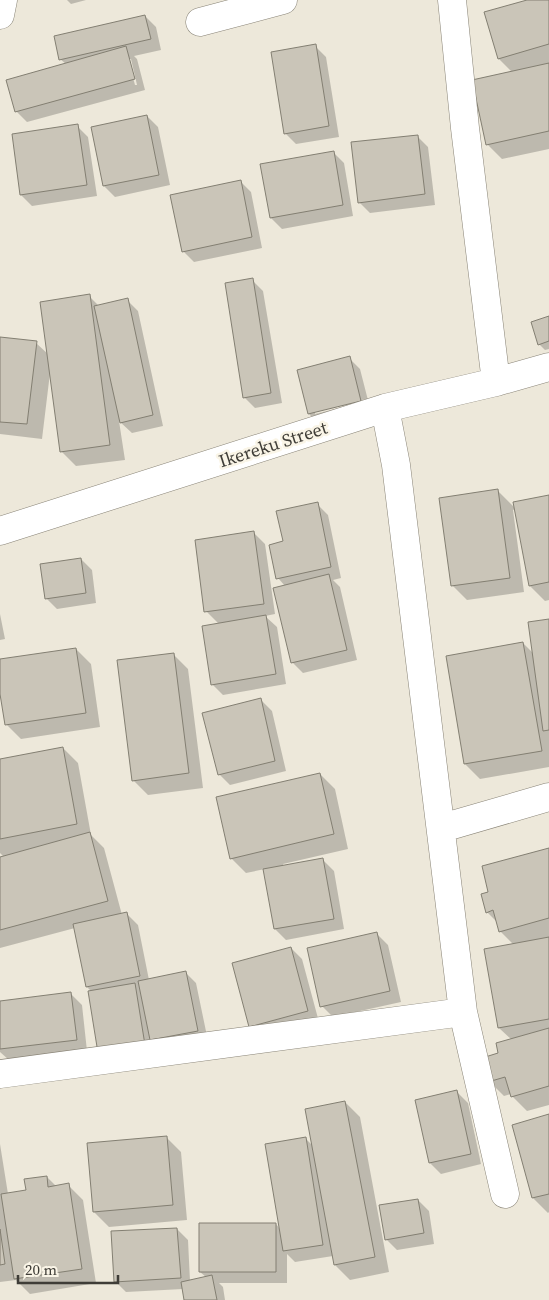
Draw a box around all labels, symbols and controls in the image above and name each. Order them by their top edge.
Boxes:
street label: Ikereku Street [215,415,331,473]
scale bar [18,1252,118,1284]
text: 20 m [25,1259,57,1280]

